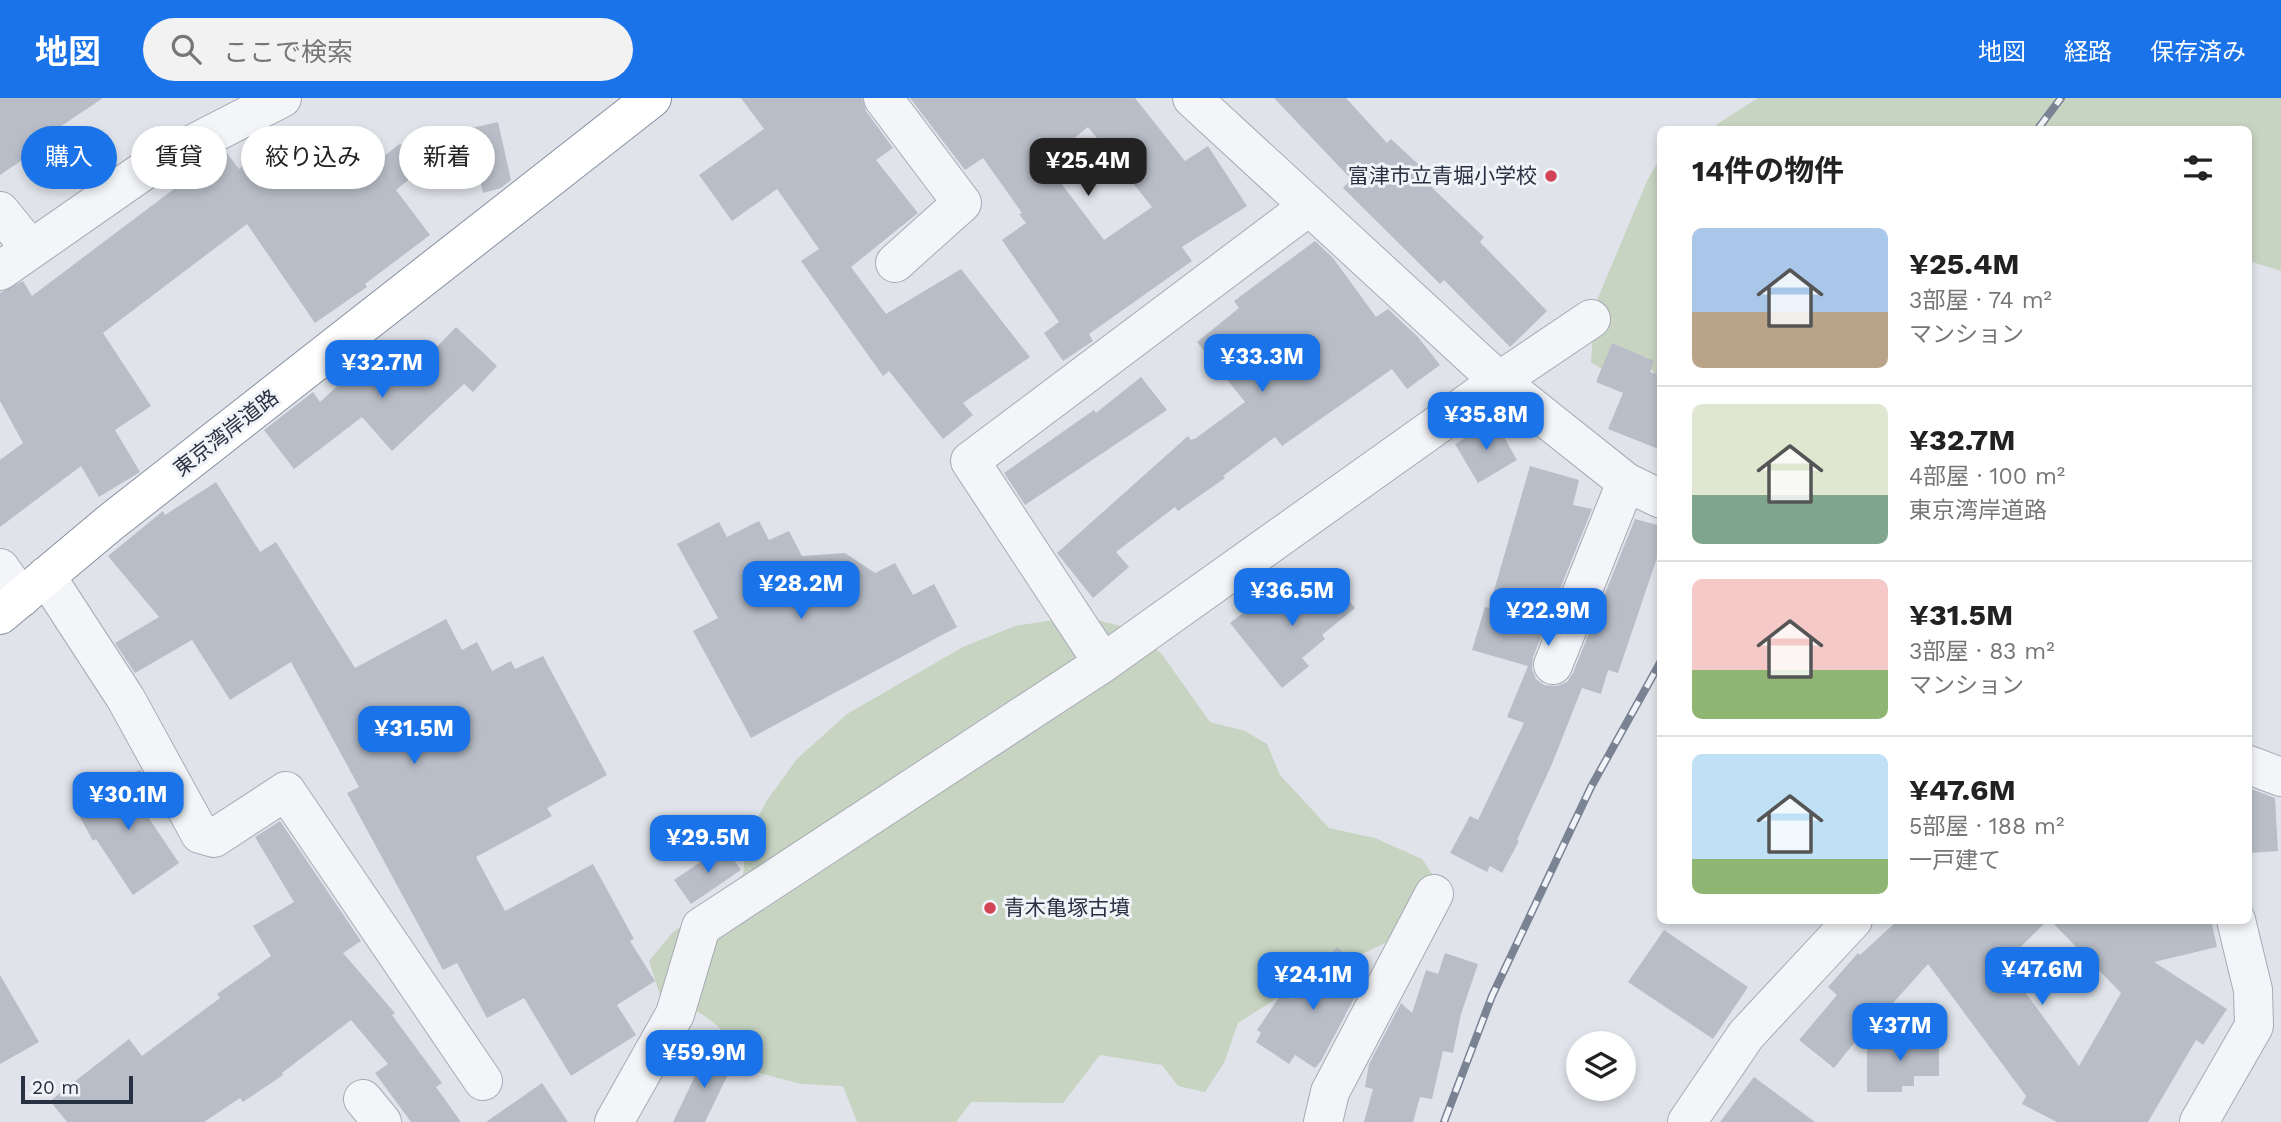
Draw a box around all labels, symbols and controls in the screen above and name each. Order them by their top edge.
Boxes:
search box [143,18,633,81]
icon: search [167,30,205,68]
text: 地図 [35,32,101,71]
text: ここで検索 [223,37,353,67]
text: 地図 [1978,38,2026,66]
text: 経路 [2064,38,2112,66]
text: 保存済み [2150,38,2246,66]
chip: 購入 [21,126,117,189]
chip: 賃貸 [131,126,227,189]
chip: 絞り込み [241,126,385,189]
chip: 新着 [399,126,495,189]
pin: ¥25.4M [1031,139,1145,198]
text: ¥25.4M [1046,147,1130,174]
icon: filters [2179,149,2217,187]
text: 14件の物件 [1692,153,1844,188]
place label: 富津市立青堀小学校 [1348,163,1537,188]
marker: 富津市立青堀小学校 [1543,168,1559,184]
text: ¥25.4M [1909,246,2020,281]
icon: home [1748,256,1832,340]
text: 3部屋 · 74 m² [1909,287,2052,314]
text: マンション [1909,321,2024,348]
pin: ¥33.3M [1205,334,1319,394]
pin: ¥32.7M [325,341,439,400]
text: ¥33.3M [1220,343,1304,370]
text: ¥32.7M [341,349,423,376]
street label: 東京湾岸道路 [168,384,283,481]
pin: ¥35.8M [1429,392,1543,452]
text: ¥35.8M [1444,401,1528,428]
text: ¥32.7M [1909,422,2016,457]
icon: home [1748,432,1832,516]
text: 4部屋 · 100 m² [1909,463,2065,490]
text: 東京湾岸道路 [1909,497,2047,524]
pin: ¥28.2M [744,561,858,621]
pin: ¥36.5M [1235,568,1349,628]
text: ¥28.2M [759,570,843,597]
text: ¥36.5M [1250,577,1334,604]
pin: ¥22.9M [1491,588,1605,648]
text: ¥22.9M [1506,597,1590,624]
text: ¥31.5M [1909,597,2013,632]
icon: home [1748,607,1832,691]
text: 3部屋 · 83 m² [1909,638,2055,665]
text: マンション [1909,672,2024,699]
pin: ¥31.5M [357,706,471,766]
text: ¥31.5M [374,715,454,742]
pin: ¥30.1M [71,772,185,832]
text: ¥47.6M [1909,772,2016,807]
text: ¥30.1M [89,781,167,808]
icon: home [1748,782,1832,866]
text: 5部屋 · 188 m² [1909,813,2064,840]
pin: ¥29.5M [651,816,765,875]
text: ¥29.5M [666,824,750,851]
text: 一戸建て [1909,847,2001,874]
place label: 青木亀塚古墳 [1004,895,1130,920]
marker: 青木亀塚古墳 [982,900,998,916]
pin: ¥47.6M [1985,948,2099,1007]
pin: ¥24.1M [1256,953,1370,1012]
text: ¥47.6M [2001,956,2083,983]
text: ¥24.1M [1274,961,1352,988]
pin: ¥37M [1859,1004,1941,1063]
text: ¥37M [1868,1012,1932,1039]
pin: ¥59.9M [647,1030,761,1090]
map controls [1566,1031,1636,1101]
button: layers [1566,1031,1636,1101]
text: ¥59.9M [662,1039,746,1066]
scale bar [21,1073,133,1105]
text: 20 m [32,1076,79,1099]

